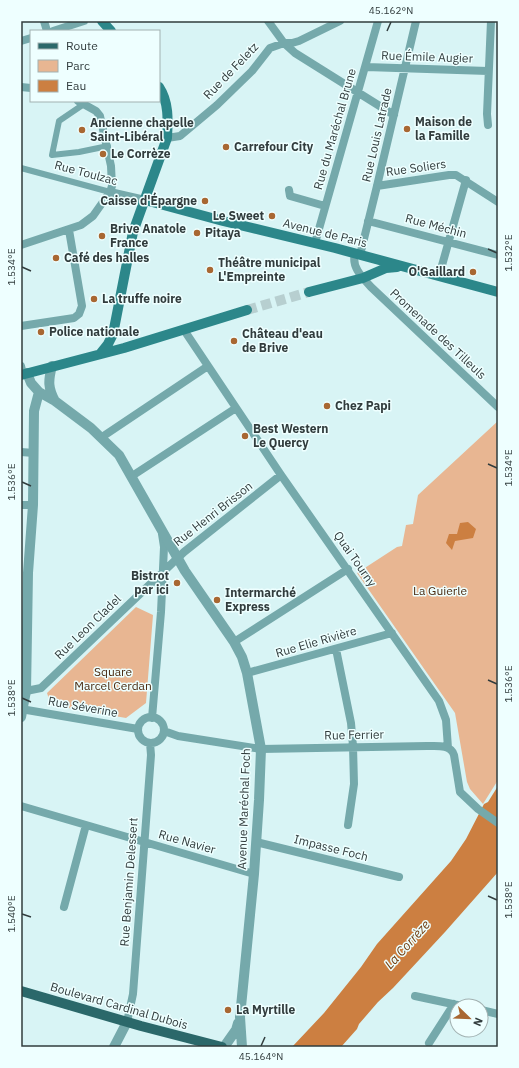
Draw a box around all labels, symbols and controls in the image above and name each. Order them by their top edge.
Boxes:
text: 45.162°N [369,4,413,17]
legend [30,30,160,102]
text: Route [66,38,98,53]
street label: Rue de Feletz [200,39,262,102]
street label: Rue Émile Augier [381,47,474,66]
text: Parc [66,58,90,73]
street label: Rue du Maréchal Brune [310,66,359,191]
text: Eau [66,78,86,93]
street label: Rue Louis Latrade [358,86,395,183]
place label: Maison de la Famille [415,114,472,143]
place label: Ancienne chapelle Saint-Libéral [90,115,194,144]
marker: Maison de la Famille [402,124,412,134]
marker: Ancienne chapelle Saint-Libéral [77,125,87,135]
place label: Carrefour City [234,139,314,154]
marker: Carrefour City [221,142,231,152]
place label: Le Corrèze [111,146,171,161]
marker: Le Corrèze [98,149,108,159]
street label: Rue Soliers [385,156,447,179]
street label: Rue Toulzac [53,157,119,188]
place label: Caisse d'Épargne [100,192,197,208]
marker: Caisse d'Épargne [200,196,210,206]
place label: Le Sweet [213,208,264,223]
street label: Rue Méchin [404,210,468,241]
marker: Le Sweet [267,211,277,221]
street label: Avenue de Paris [282,215,369,250]
place label: Brive Anatole France [110,221,186,250]
place label: Pitaya [205,225,241,240]
marker: Pitaya [192,228,202,238]
marker: Brive Anatole France [97,231,107,241]
text: 1.532°E [502,234,515,272]
text: 1.534°E [5,248,18,286]
place label: Café des halles [64,250,149,265]
marker: Café des halles [51,253,61,263]
place label: Théâtre municipal L'Empreinte [218,255,321,284]
place label: O'Gaillard [408,264,465,279]
marker: Théâtre municipal L'Empreinte [205,265,215,275]
marker: O'Gaillard [468,267,478,277]
street label: Promenade des Tilleuls [387,285,490,382]
place label: La truffe noire [102,291,182,306]
marker: La truffe noire [89,294,99,304]
place label: Police nationale [49,324,140,339]
place label: Château d'eau de Brive [242,326,323,355]
marker: Police nationale [36,327,46,337]
marker: Château d'eau de Brive [229,336,239,346]
place label: Chez Papi [335,398,391,413]
marker: Chez Papi [322,401,332,411]
place label: Best Western Le Quercy [253,421,329,450]
marker: Best Western Le Quercy [240,431,250,441]
text: 1.534°E [502,449,515,487]
text: 1.536°E [5,463,18,501]
street label: Rue Henri Brisson [170,478,255,549]
street label: Quai Tourny [331,528,380,589]
place label: Bistrot par ici [131,568,169,597]
marker: Bistrot par ici [172,578,182,588]
park label: La Guierle [413,583,468,598]
place label: Intermarché Express [225,585,296,614]
street label: Rue Leon Cladel [51,591,124,662]
marker: Intermarché Express [212,595,222,605]
street label: Rue Elie Rivière [274,623,359,660]
park label: Square Marcel Cerdan [74,664,152,693]
text: 1.536°E [502,665,515,703]
text: 1.538°E [5,679,18,717]
street label: Rue Séverine [47,693,120,720]
street label: Rue Ferrier [324,726,385,743]
street label: Avenue Maréchal Foch [234,748,253,870]
street label: Rue Benjamin Delessert [117,817,140,947]
street label: Rue Navier [157,826,218,857]
street label: Impasse Foch [293,831,370,864]
text: 1.538°E [502,881,515,919]
text: 1.540°E [5,895,18,933]
water label: La Corrèze [381,916,434,972]
street label: Boulevard Cardinal Dubois [49,979,190,1032]
north arrow [449,998,489,1038]
place label: La Myrtille [236,1002,295,1017]
marker: La Myrtille [223,1005,233,1015]
text: N [470,1016,486,1028]
text: 45.164°N [239,1050,283,1063]

